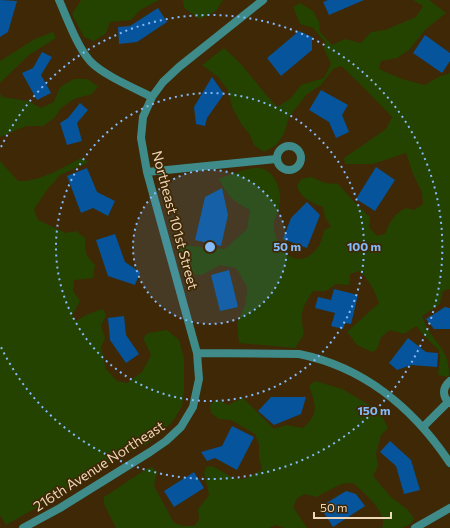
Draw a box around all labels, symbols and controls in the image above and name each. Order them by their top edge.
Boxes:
street label: Northeast 101st Street [149,149,202,291]
text: 50 m [273,239,301,253]
text: 100 m [347,239,381,253]
centre of rings [203,240,217,254]
text: 150 m [357,403,391,417]
street label: 216th Avenue Northeast [30,417,168,514]
scale bar [314,494,391,520]
text: 50 m [320,500,348,514]

